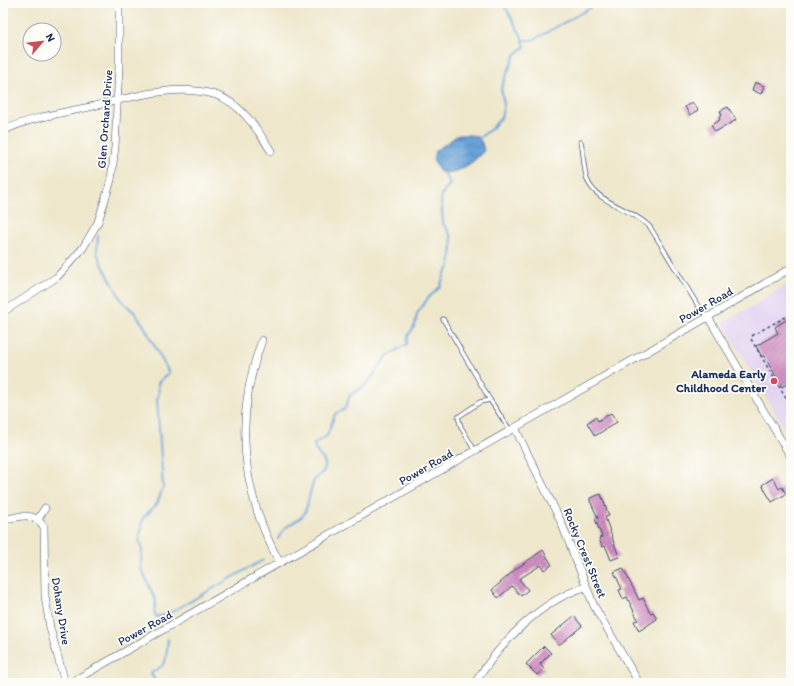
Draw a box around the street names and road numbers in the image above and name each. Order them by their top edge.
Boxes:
street label: Glen Orchard Drive [95,69,115,169]
street label: Power Road [676,284,736,326]
street label: Power Road [396,446,456,488]
street label: Rocky Crest Street [561,506,610,601]
street label: Dohany Drive [49,576,73,646]
street label: Power Road [115,607,175,649]

